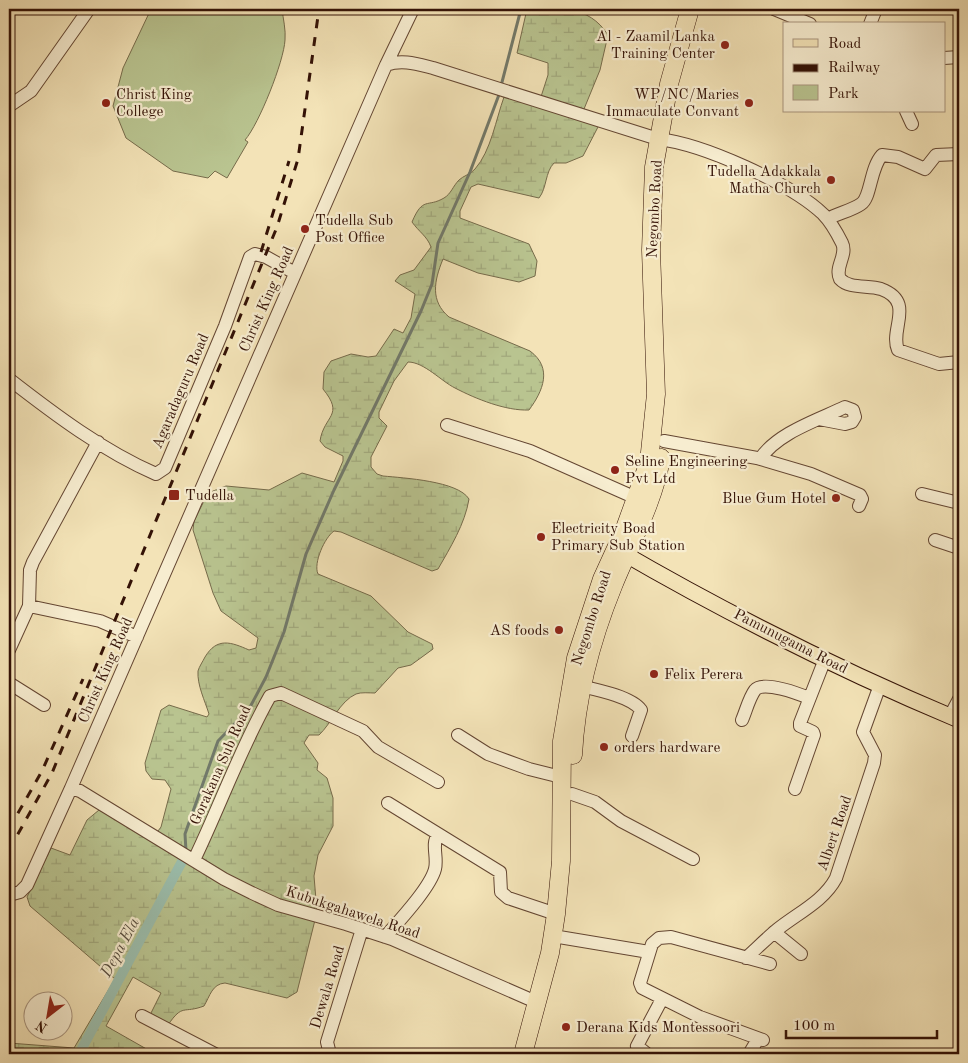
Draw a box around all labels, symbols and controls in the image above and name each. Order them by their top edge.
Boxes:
legend [783,22,946,112]
place label: Al - Zaamil Lanka Training Center [596,30,716,62]
text: Road [828,37,862,52]
marker: Al - Zaamil Lanka Training Center [719,39,731,51]
text: Railway [828,61,881,76]
text: Park [828,87,859,102]
place label: Christ King College [116,88,192,120]
place label: WP/NC/Maries Immaculate Convant [606,88,739,120]
marker: Christ King College [100,97,112,109]
marker: WP/NC/Maries Immaculate Convant [743,97,755,109]
street label: Negombo Road [645,159,666,259]
place label: Tudella Adakkala Matha Church [707,165,822,197]
marker: Tudella Adakkala Matha Church [825,174,837,186]
place label: Tudella Sub Post Office [315,214,393,246]
marker: Tudella Sub Post Office [299,223,311,235]
street label: Christ King Road [237,245,297,355]
street label: Agaradaguru Road [150,332,213,451]
place label: Seline Engineering Pvt Ltd [625,455,747,487]
marker: Seline Engineering Pvt Ltd [609,464,621,476]
marker: Tudella [167,488,181,502]
place label: Tudella [185,489,235,504]
place label: Blue Gum Hotel [722,492,826,507]
marker: Blue Gum Hotel [830,492,842,504]
place label: Electricity Boad Primary Sub Station [551,522,685,554]
marker: Electricity Boad Primary Sub Station [535,531,547,543]
street label: Negombo Road [570,569,615,668]
street label: Pamunugama Road [731,607,850,678]
street label: Christ King Road [76,616,136,726]
place label: AS foods [490,624,549,639]
marker: AS foods [553,624,565,636]
marker: Felix Perera [648,668,660,680]
place label: Felix Perera [664,668,744,683]
street label: Gorakana Sub Road [188,703,255,828]
marker: orders hardware [598,741,610,753]
place label: orders hardware [614,741,720,756]
street label: Albert Road [815,793,855,873]
street label: Kubukgahawela Road [283,885,422,942]
water label: Depa Ela [98,915,143,981]
street label: Dewala Road [309,944,348,1031]
north arrow [22,990,72,1040]
scale bar [786,1008,937,1040]
text: N [33,1017,50,1035]
text: 100 m [793,1019,835,1034]
marker: Derana Kids Montessoori [560,1021,572,1033]
place label: Derana Kids Montessoori [576,1021,740,1036]

